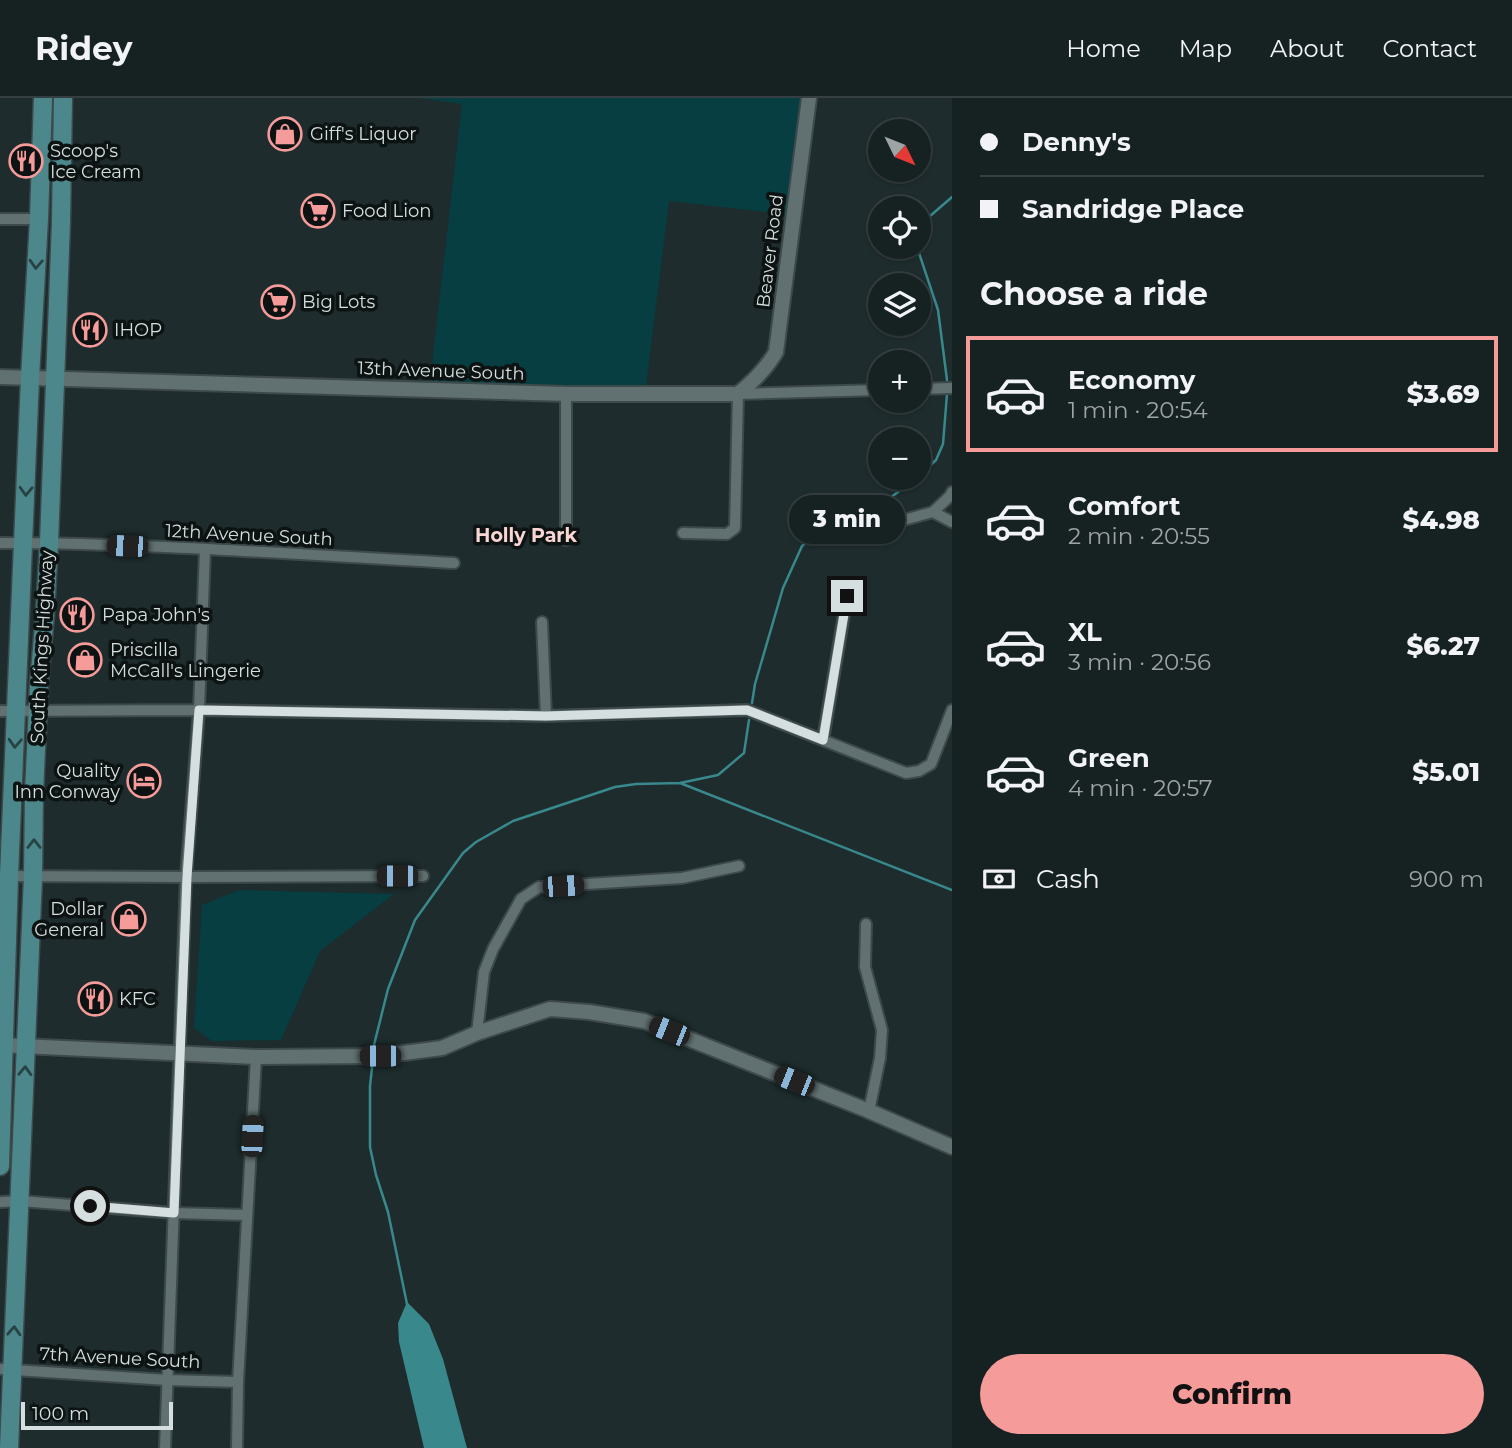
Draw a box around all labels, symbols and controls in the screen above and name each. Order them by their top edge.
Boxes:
text: Ridey [35,28,133,68]
text: Home [1066,34,1141,63]
text: Map [1179,34,1232,63]
text: About [1270,34,1344,63]
text: Contact [1382,34,1477,63]
shop icon: Giff's Liquor [266,115,304,153]
north arrow [868,119,931,182]
map controls [868,119,931,490]
place label: Giff's Liquor [310,123,416,145]
text: Denny's [1022,126,1131,158]
place label: Scoop's Ice Cream [50,140,141,183]
restaurant icon: Scoop's Ice Cream [7,142,45,180]
supermarket icon: Food Lion [299,192,337,230]
street label: Beaver Road [752,193,788,309]
text: Sandridge Place [1022,193,1244,225]
button: locate [868,196,931,259]
place label: Food Lion [342,200,431,222]
one-way arrow [29,259,44,270]
button: layers [868,273,931,336]
text: Choose a ride [980,274,1208,313]
supermarket icon: Big Lots [259,283,297,321]
place label: Big Lots [302,291,376,313]
restaurant icon: IHOP [71,311,109,349]
place label: IHOP [114,319,162,341]
button: + [868,350,931,413]
street label: 13th Avenue South [357,357,525,385]
icon: car [984,363,1047,426]
text: Economy [1068,364,1195,396]
text: $3.69 [1407,378,1480,410]
text: 1 min · 20:54 [1068,396,1208,424]
button: − [868,427,931,490]
one-way arrow [18,486,33,497]
icon: car [984,489,1047,552]
text: Comfort [1068,490,1180,522]
callout: 3 min [789,494,905,544]
text: $4.98 [1403,504,1480,536]
text: 3 min [813,505,881,533]
street label: 12th Avenue South [165,520,333,550]
text: 2 min · 20:55 [1068,522,1210,550]
district label: Holly Park [475,524,577,547]
car [106,535,149,557]
street label: South Kings Highway [26,550,58,744]
route end [831,580,863,612]
restaurant icon: Papa John's [58,596,96,634]
place label: Papa John's [102,604,210,626]
icon: car [984,615,1047,678]
text: XL [1068,616,1102,648]
text: $6.27 [1406,630,1480,662]
place label: Priscilla McCall's Lingerie [110,639,261,682]
shop icon: Priscilla McCall's Lingerie [66,641,104,679]
text: 3 min · 20:56 [1068,648,1211,676]
one-way arrow [8,738,23,749]
icon: car [984,741,1047,804]
text: Green [1068,742,1150,774]
text: $5.01 [1412,756,1480,788]
place label: Quality Inn Conway [14,760,120,803]
hotel icon: Quality Inn Conway [125,762,163,800]
text: 4 min · 20:57 [1068,774,1213,802]
one-way arrow [26,838,42,849]
icon: cash [980,860,1018,898]
text: Cash [1036,863,1100,895]
text: 900 m [1409,865,1484,893]
car [377,866,419,887]
car [542,874,585,898]
place label: Dollar General [34,898,104,941]
shop icon: Dollar General [110,900,148,938]
restaurant icon: KFC [76,980,114,1018]
place label: KFC [119,988,156,1010]
car [646,1013,693,1049]
car [360,1046,402,1067]
car [771,1063,818,1099]
one-way arrow [17,1065,33,1076]
car [241,1114,264,1158]
route start [74,1190,106,1222]
one-way arrow [6,1325,21,1336]
street label: 7th Avenue South [39,1343,201,1373]
button: Confirm [980,1354,1484,1434]
scale bar [21,1399,173,1431]
text: 100 m [32,1402,89,1425]

